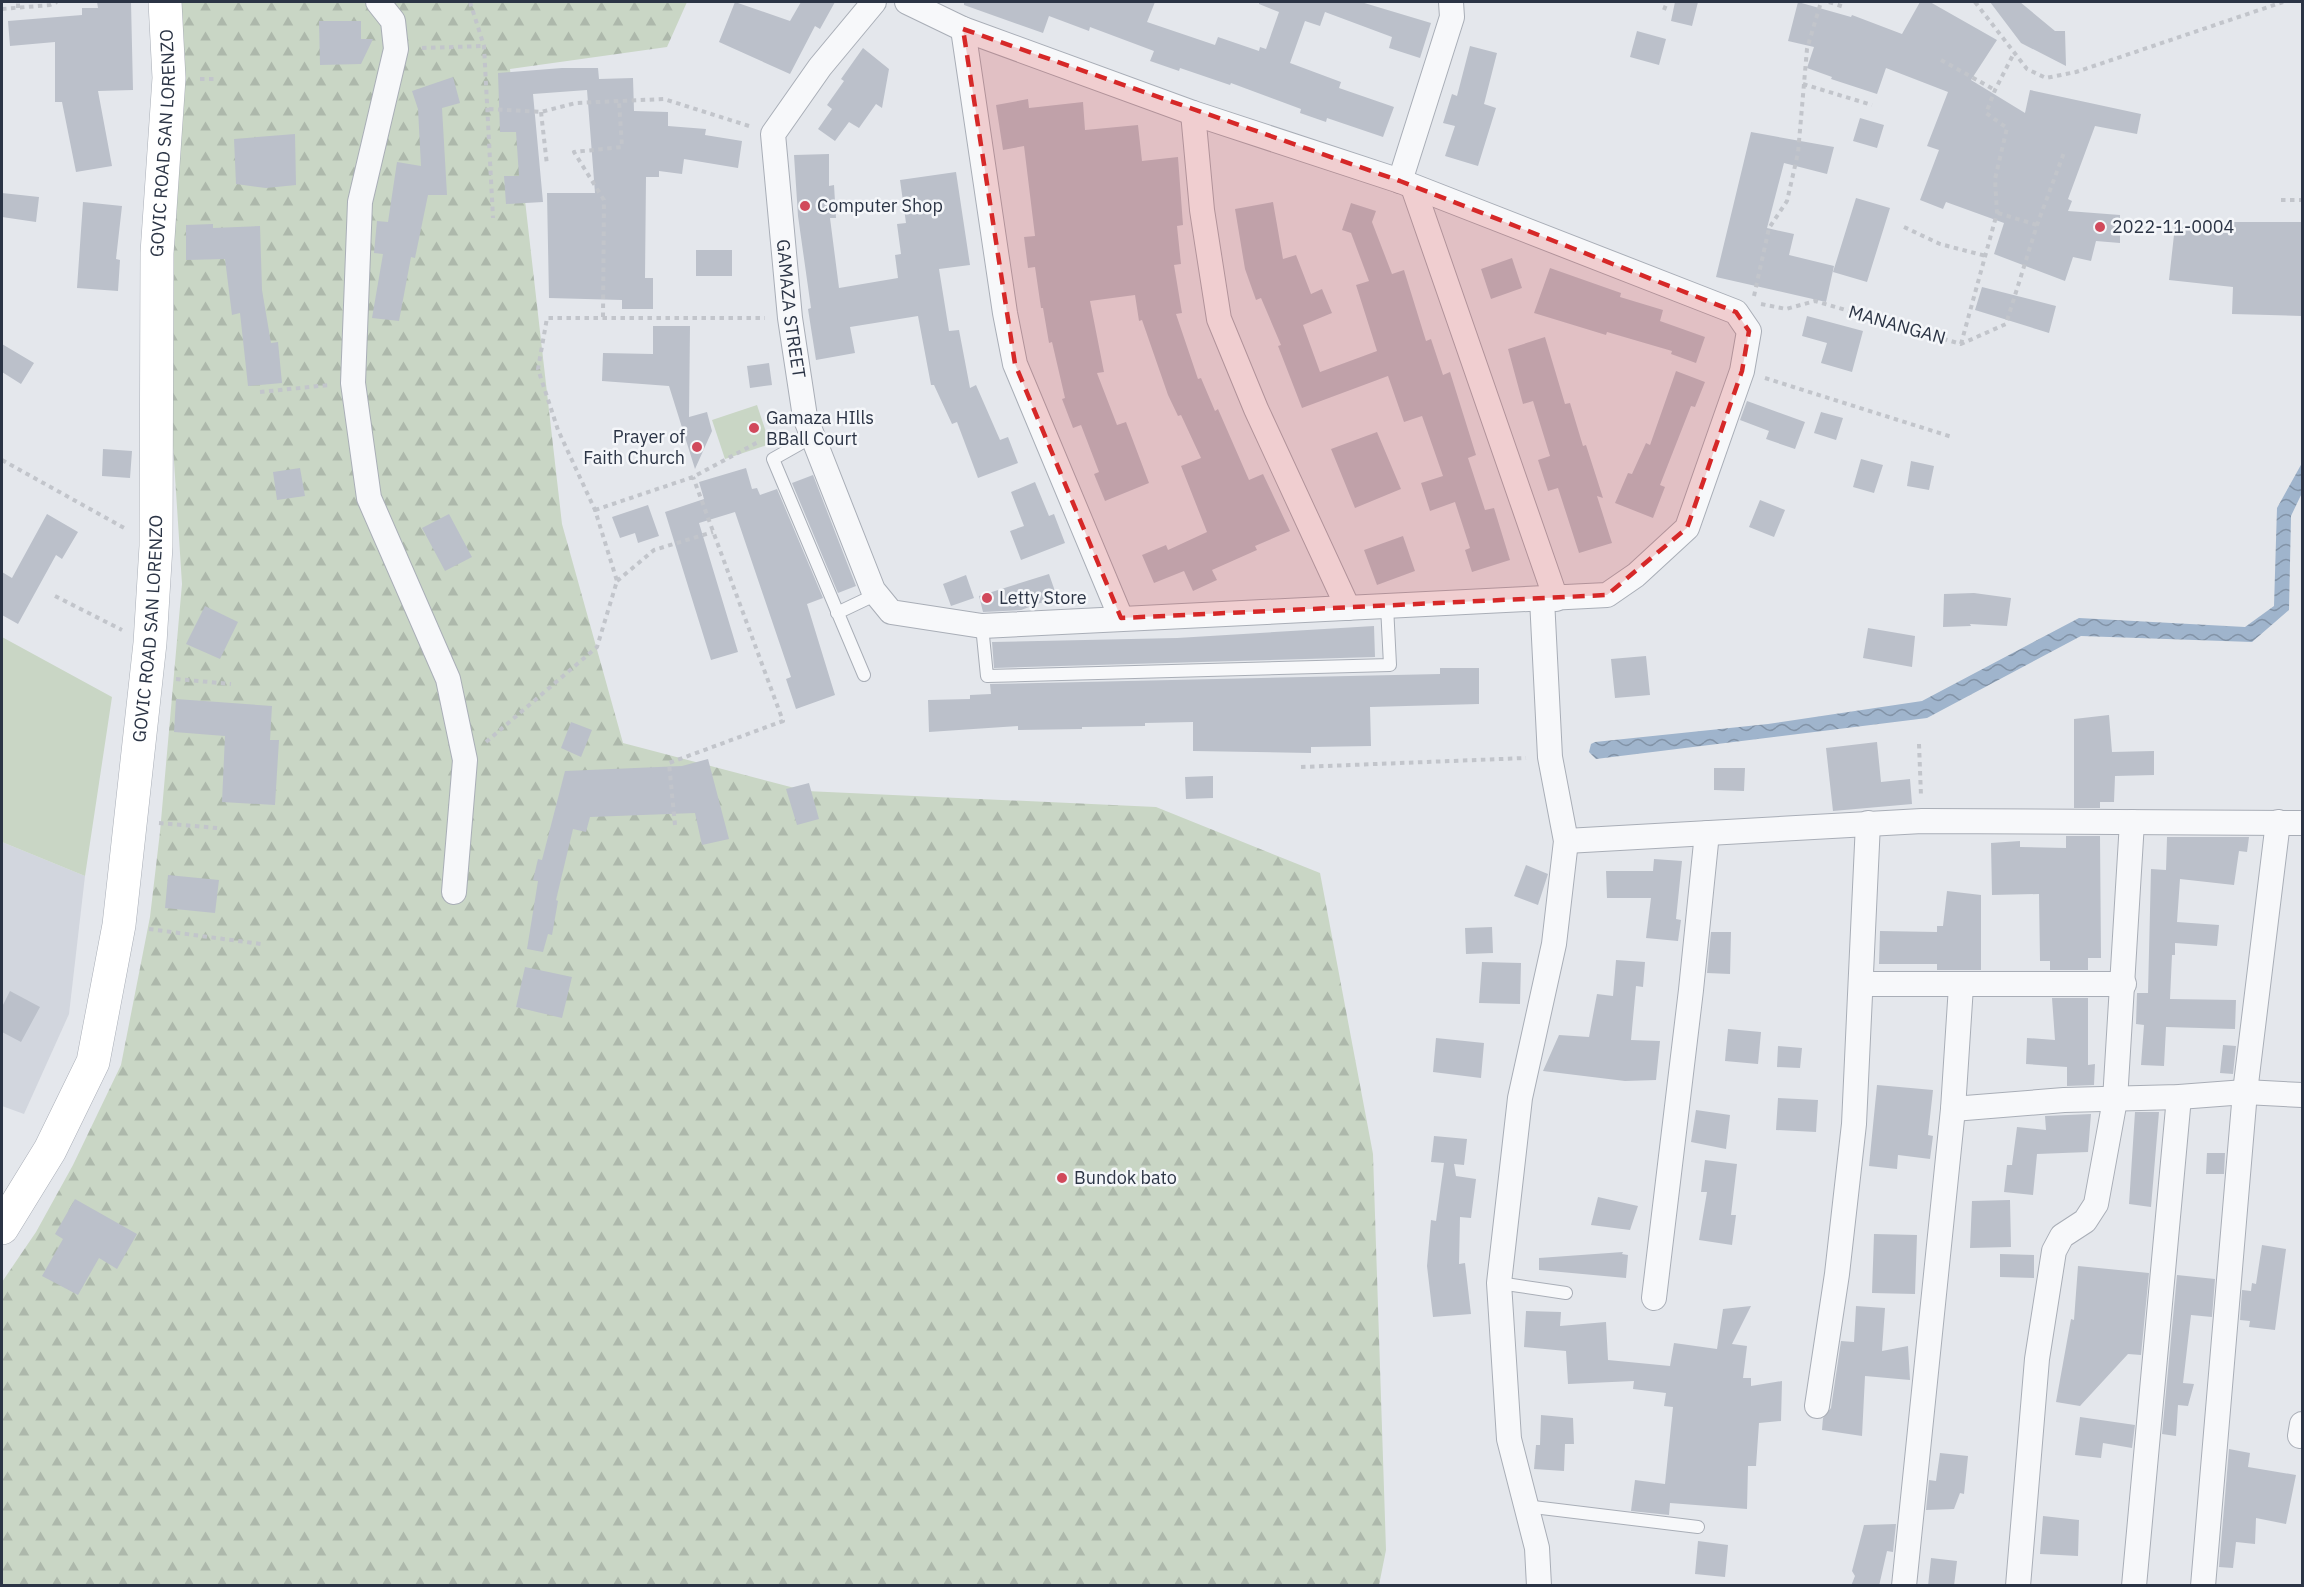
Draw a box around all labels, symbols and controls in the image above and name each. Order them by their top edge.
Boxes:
street label: GOVIC ROAD SAN LORENZO [145,29,180,258]
place label: Computer Shop [817,194,943,217]
marker: Computer Shop [798,199,812,213]
place label: 2022-11-0004 [2112,215,2235,238]
marker: 2022-11-0004 [2093,220,2107,234]
street label: GAMAZA STREET [772,238,811,380]
street label: MANANGAN [1846,300,1948,349]
place label: Gamaza HIlls BBall Court [766,406,874,450]
marker: Gamaza HIlls BBall Court [747,421,761,435]
place label: Prayer of Faith Church [583,425,685,469]
marker: Prayer of Faith Church [690,440,704,454]
street label: GOVIC ROAD SAN LORENZO [127,515,167,743]
place label: Letty Store [999,586,1087,609]
marker: Letty Store [980,591,994,605]
place label: Bundok bato [1074,1166,1177,1189]
marker: Bundok bato [1055,1171,1069,1185]

